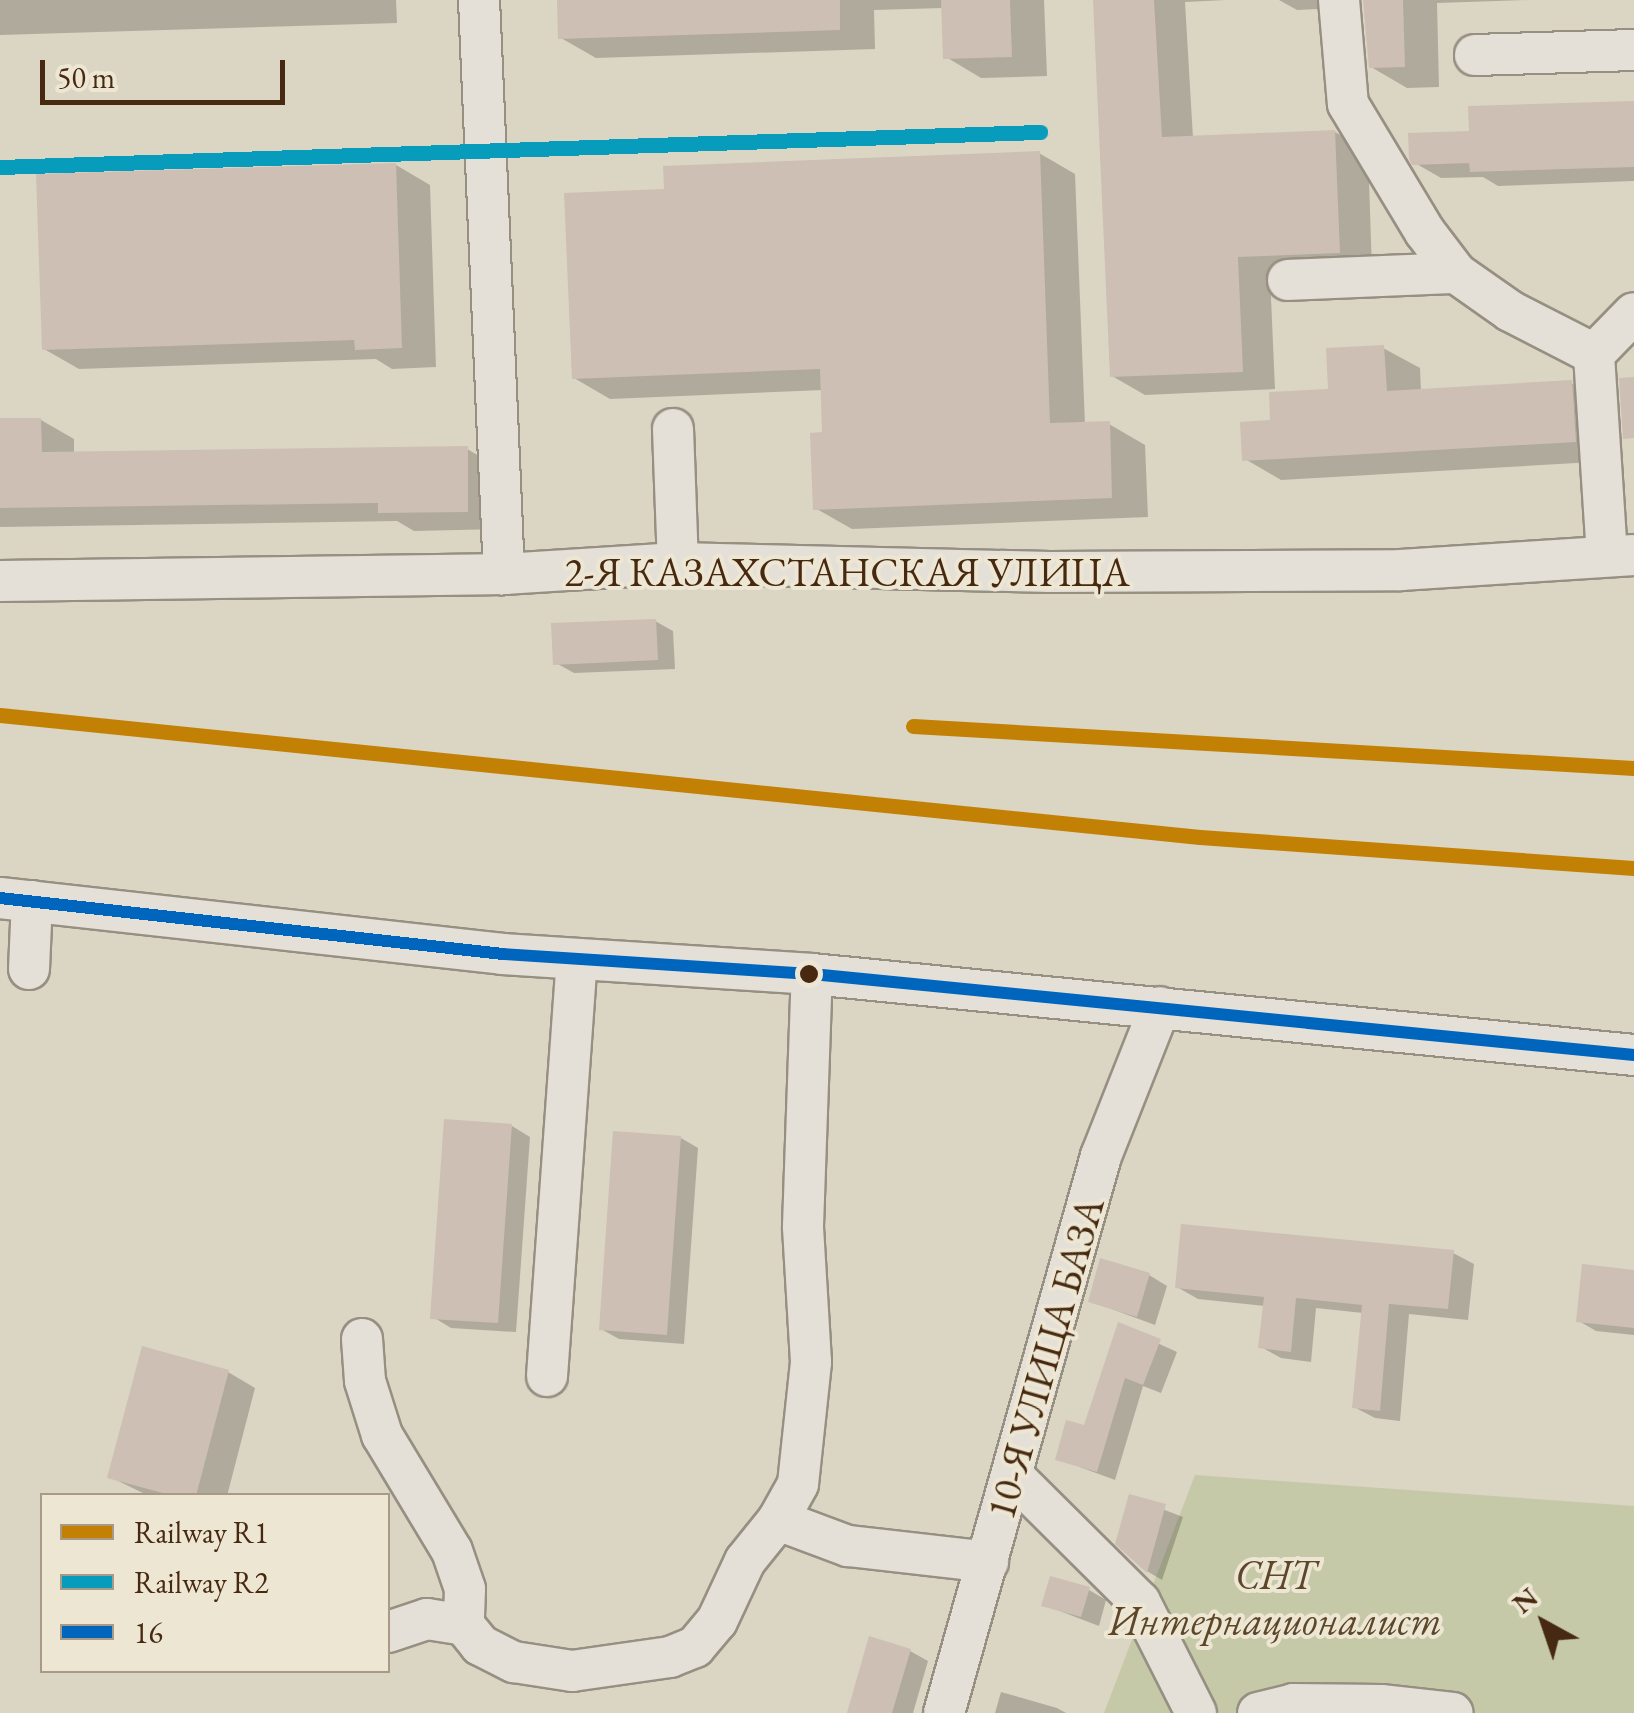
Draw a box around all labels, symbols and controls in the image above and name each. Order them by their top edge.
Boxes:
scale bar [45,40,290,102]
text: 50 m [57,58,115,97]
street label: 2-Я КАЗАХСТАНСКАЯ УЛИЦА [564,548,1130,596]
unlabelled marker [799,964,819,984]
street label: 10-Я УЛИЦА БАЗА [976,1192,1114,1524]
legend [40,1493,390,1673]
text: Railway R1 [134,1513,269,1552]
park label: СНТ Интернационалист [1108,1550,1442,1644]
text: Railway R2 [134,1563,269,1602]
north arrow [1494,1573,1594,1673]
text: N [1504,1579,1545,1621]
text: 16 [134,1613,163,1652]

